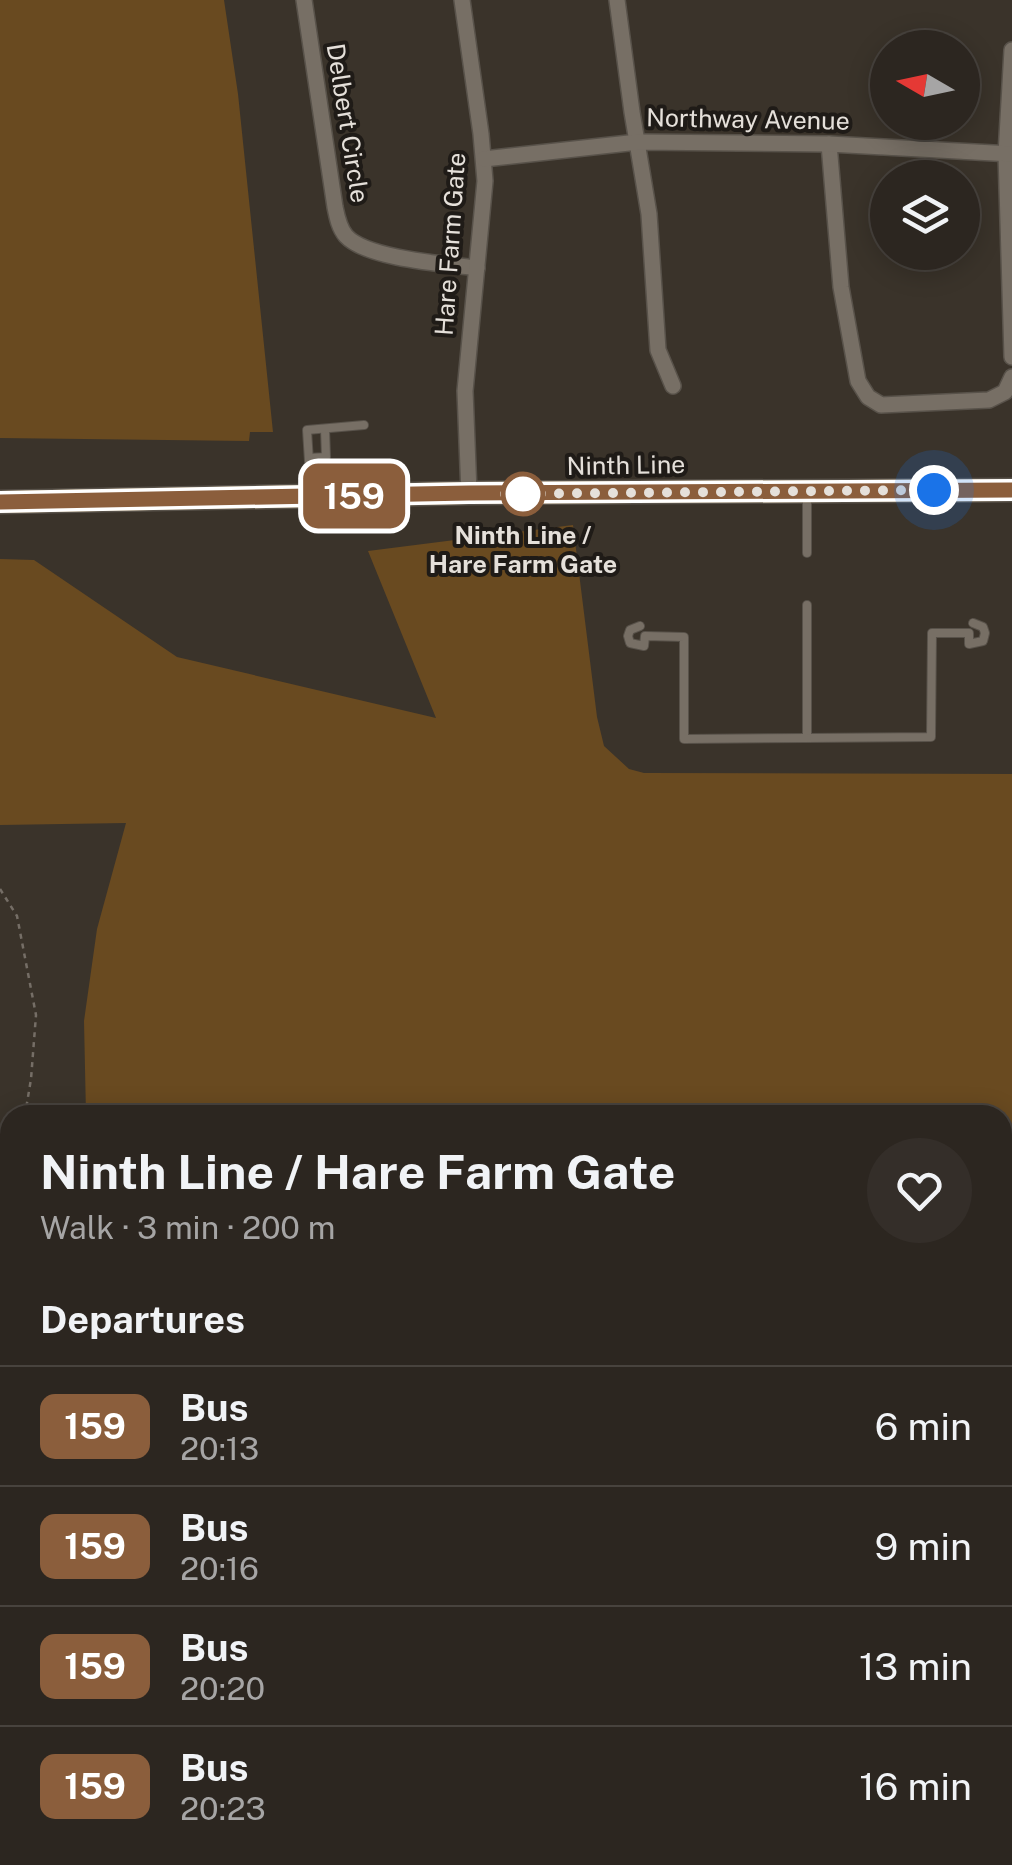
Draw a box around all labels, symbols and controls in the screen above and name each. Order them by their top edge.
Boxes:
north arrow [870,30,980,140]
map controls [870,30,980,270]
street label: Delbert Circle [321,41,375,205]
street label: Northway Avenue [646,102,850,136]
street label: Hare Farm Gate [429,151,471,337]
button: layers [870,160,980,270]
street label: Ninth Line [566,449,686,481]
line badge: 159 [296,464,412,528]
your location [909,465,959,515]
marker: Ninth Line / Hare Farm Gate [502,473,544,515]
text: 159 [323,476,385,517]
place label: Ninth Line / Hare Farm Gate [429,520,617,579]
button: heart [867,1138,972,1243]
text: Ninth Line / Hare Farm Gate [40,1143,675,1200]
text: Walk · 3 min · 200 m [40,1209,335,1246]
text: Departures [40,1297,245,1342]
text: Bus [180,1385,249,1430]
text: 6 min [875,1404,972,1449]
text: 159 [64,1406,126,1447]
text: 20:13 [180,1430,259,1467]
text: Bus [180,1505,249,1550]
text: 9 min [875,1524,972,1569]
text: 159 [64,1526,126,1567]
text: 20:16 [180,1550,259,1587]
text: Bus [180,1625,249,1670]
text: 13 min [859,1644,972,1689]
text: 159 [64,1646,126,1687]
text: 20:20 [180,1670,265,1707]
text: Bus [180,1745,249,1790]
text: 16 min [859,1764,972,1809]
text: 159 [64,1766,126,1807]
text: 20:23 [180,1790,266,1827]

